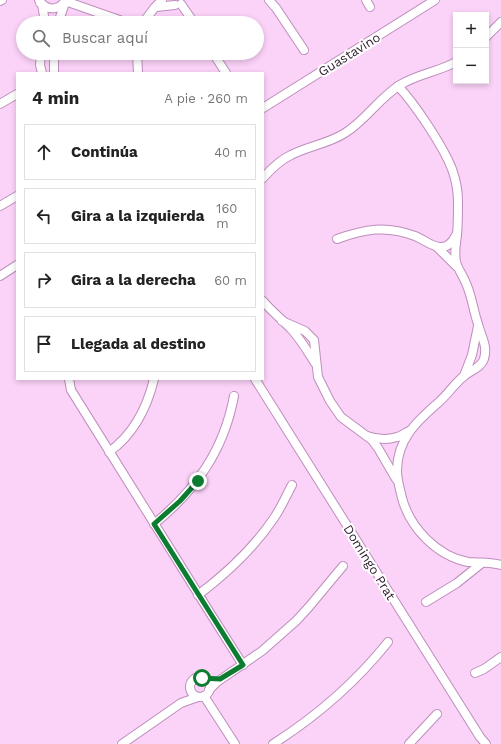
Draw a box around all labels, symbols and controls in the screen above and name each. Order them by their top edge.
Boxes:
map controls [453,12,489,84]
button: + [453,12,489,48]
search box [16,16,264,60]
icon: search [30,27,52,49]
text: Buscar aquí [62,29,148,47]
street label: Guastavino [315,29,383,79]
button: − [453,48,489,84]
text: 4 min [32,88,79,108]
text: A pie · 260 m [164,91,248,106]
icon: ahead [33,141,55,163]
text: Continúa [71,143,138,161]
text: 40 m [214,145,247,160]
text: 160 m [216,201,237,231]
icon: left [33,205,55,227]
text: Gira a la izquierda [71,207,204,225]
icon: right [33,269,55,291]
text: Gira a la derecha [71,271,196,289]
text: 60 m [214,273,247,288]
icon: arrive [33,333,55,355]
text: Llegada al destino [71,335,206,353]
route end [189,472,207,490]
street label: Domingo Prat [340,522,399,603]
route start [193,669,211,687]

